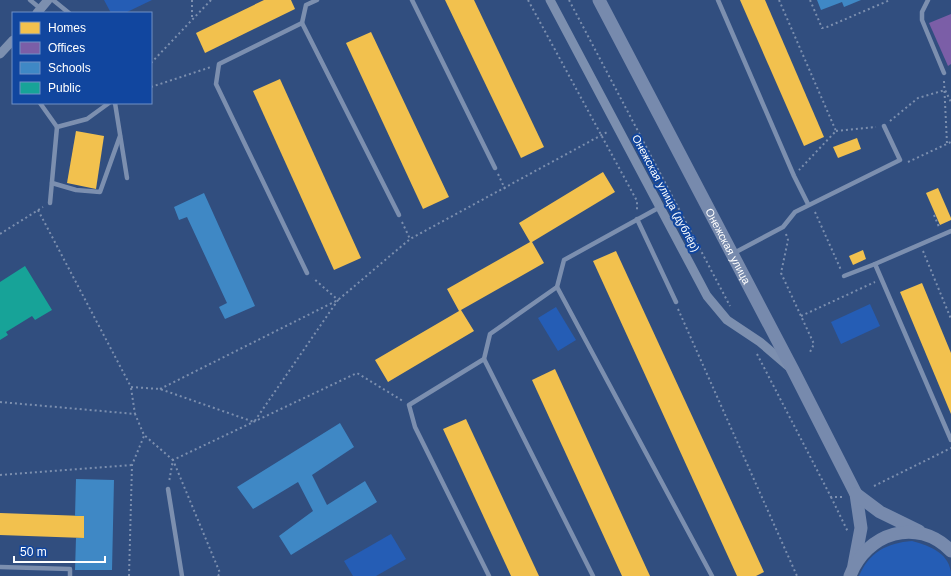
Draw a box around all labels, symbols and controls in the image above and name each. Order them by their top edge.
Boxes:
legend [12,12,152,104]
text: Homes [48,21,86,35]
text: Offices [48,41,85,55]
text: Schools [48,61,91,75]
text: Public [48,81,81,95]
street label: Онежская улица (дублёр) [630,132,702,254]
street label: Онежская улица [703,206,753,287]
scale bar [14,538,105,564]
text: 50 m [20,545,47,559]

